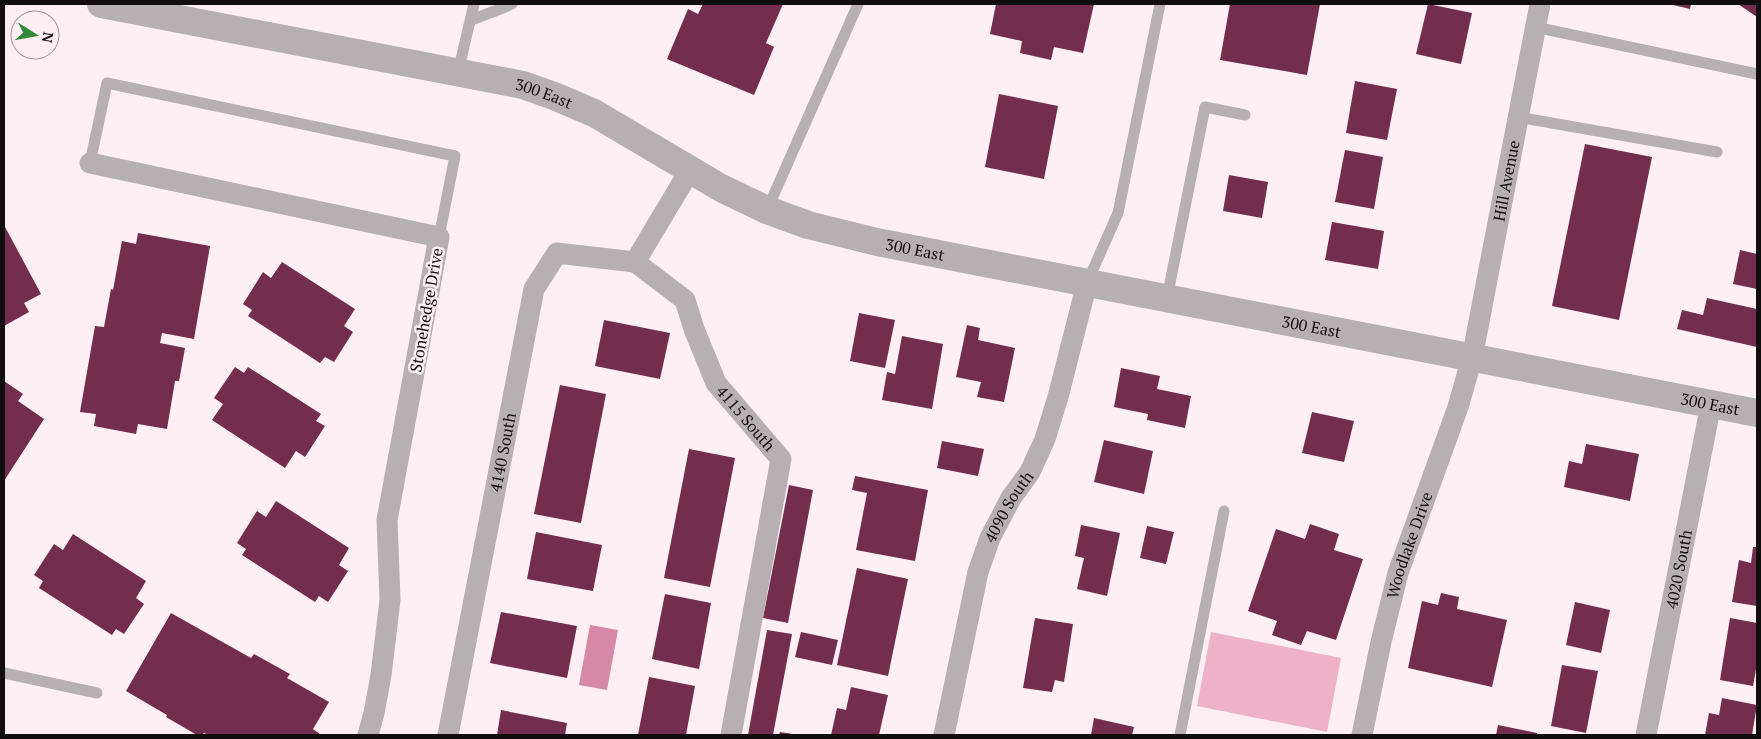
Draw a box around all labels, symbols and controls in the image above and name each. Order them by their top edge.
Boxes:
north arrow [10,10,60,60]
text: N [38,31,59,45]
street label: 300 East [513,73,576,114]
street label: Hill Avenue [1488,138,1525,223]
street label: 300 East [884,233,947,266]
street label: Stonehedge Drive [404,246,448,374]
street label: 300 East [1280,310,1343,343]
street label: 4115 South [712,381,781,456]
street label: 300 East [1679,387,1742,420]
street label: 4140 South [484,410,521,494]
street label: 4090 South [979,466,1039,546]
street label: Woodlake Drive [1381,489,1438,601]
street label: 4020 South [1660,527,1697,611]

